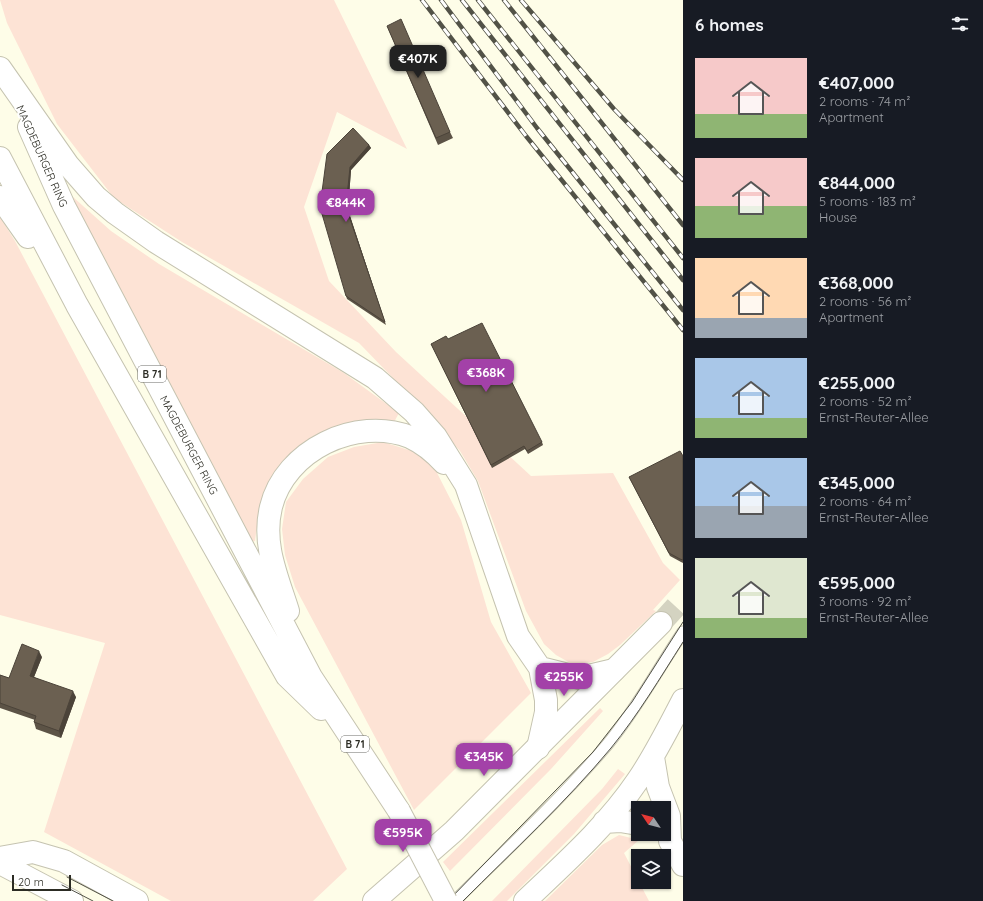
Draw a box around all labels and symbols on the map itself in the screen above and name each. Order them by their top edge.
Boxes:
pin: €407K [390,45,446,79]
street label: MAGDEBURGER RING [13,103,71,209]
pin: €844K [318,189,374,223]
pin: €368K [458,359,514,393]
road number: B 71 [138,366,166,382]
street label: MAGDEBURGER RING [157,393,221,497]
pin: €255K [536,663,592,697]
road number: B 71 [341,736,369,752]
pin: €345K [456,743,512,777]
north arrow [631,801,671,841]
pin: €595K [375,819,431,853]
scale bar [12,873,71,892]

